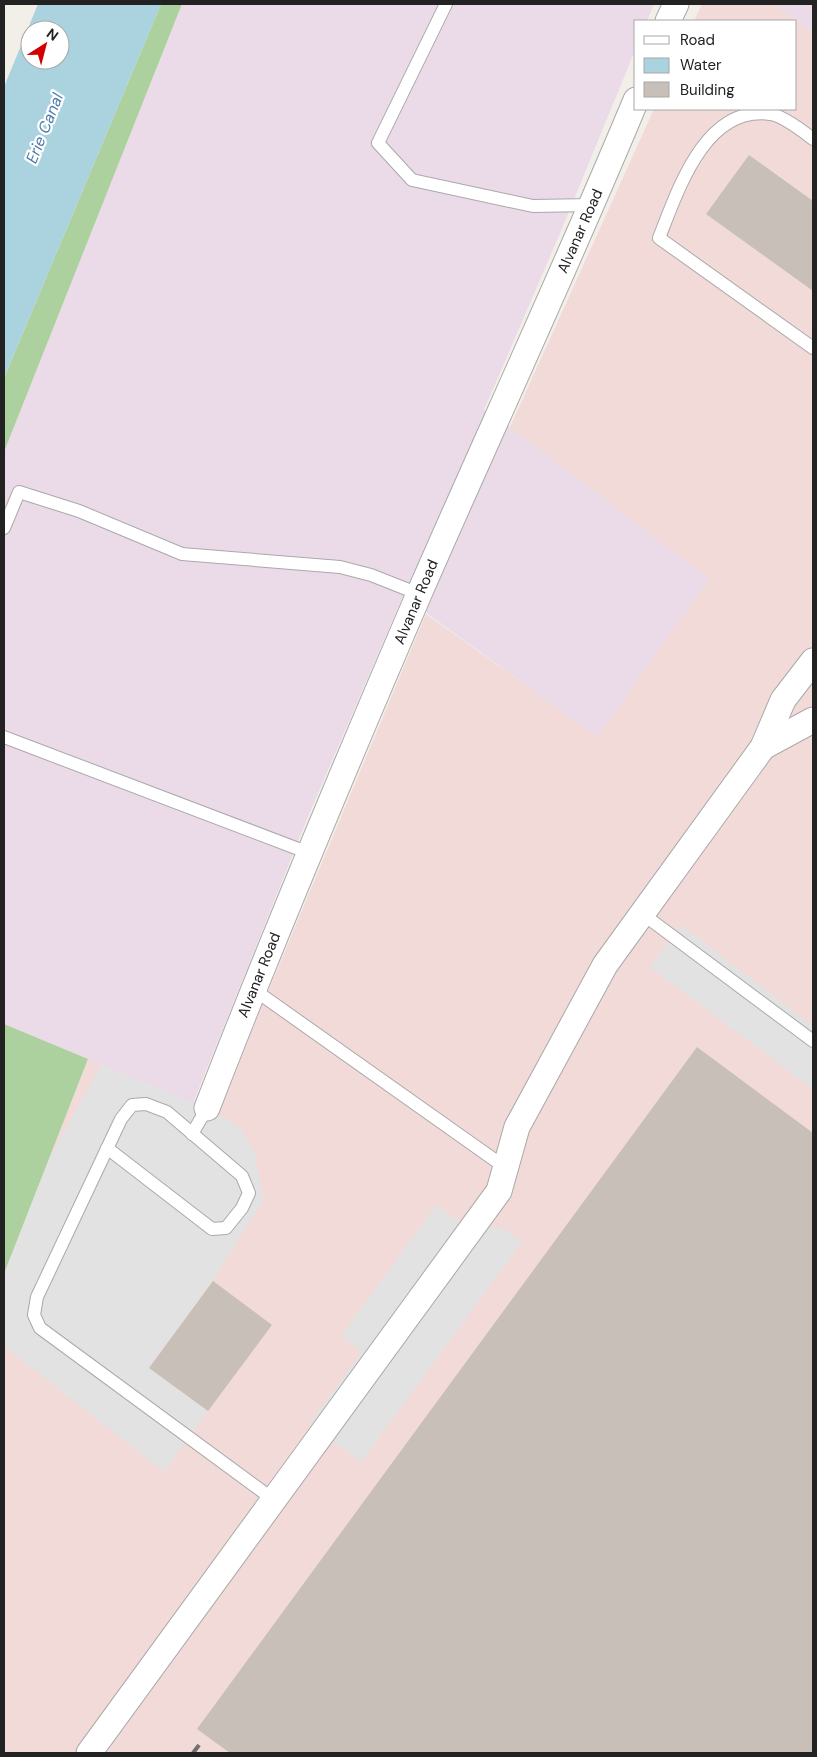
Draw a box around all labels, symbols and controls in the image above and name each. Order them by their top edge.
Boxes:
north arrow [20,20,70,70]
legend [634,20,797,110]
text: N [43,24,62,45]
text: Road [680,30,715,50]
text: Water [680,55,722,75]
text: Building [680,80,735,100]
water label: Erie Canal [21,90,68,166]
street label: Alvanar Road [553,186,607,276]
street label: Alvanar Road [389,557,443,647]
street label: Alvanar Road [233,929,285,1021]

